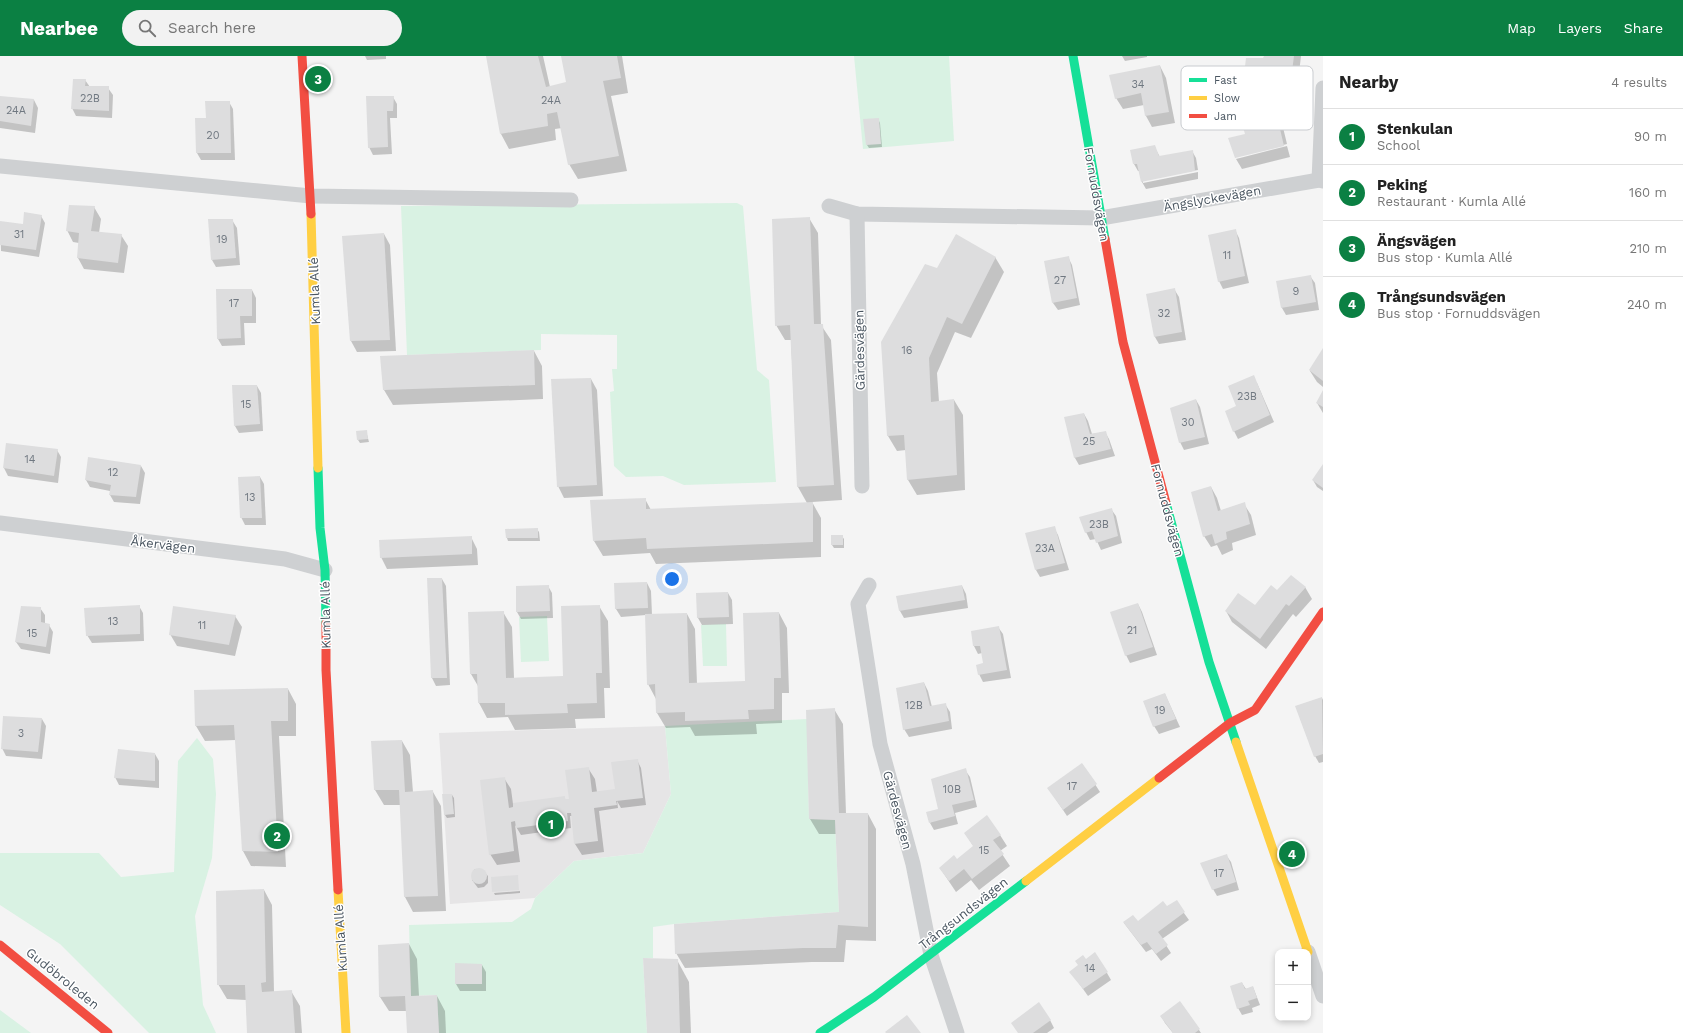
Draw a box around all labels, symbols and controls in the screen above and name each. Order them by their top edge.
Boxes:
search box [122,10,402,46]
text: Nearbee [20,17,98,40]
icon: search [136,17,158,39]
text: Search here [168,19,256,37]
text: Map [1507,20,1536,36]
text: Layers [1558,20,1602,36]
text: Share [1624,20,1663,36]
pin: 3 [305,64,331,94]
legend [1181,66,1313,130]
text: Nearby [1339,72,1398,92]
text: Fast [1214,74,1237,87]
text: 4 results [1611,75,1667,90]
house number: 34 [1131,78,1145,91]
house number: 22B [80,92,100,105]
text: Slow [1214,92,1240,105]
house number: 24A [541,94,561,107]
house number: 24A [6,104,26,117]
text: Jam [1214,110,1237,123]
text: Stenkulan [1377,120,1453,138]
house number: 20 [206,129,220,142]
text: 1 [1349,129,1355,144]
text: 90 m [1634,129,1667,144]
text: School [1377,138,1420,153]
street label: Fornuddsvägen [1081,146,1112,243]
text: Peking [1377,176,1427,194]
street label: Ängslyckevägen [1162,183,1262,214]
text: 2 [1348,185,1356,200]
text: 160 m [1629,185,1667,200]
text: Restaurant · Kumla Allé [1377,194,1526,209]
house number: 31 [14,228,24,241]
text: Ängsvägen [1377,232,1456,250]
house number: 19 [216,233,228,246]
text: 3 [1348,241,1356,256]
text: 210 m [1629,241,1667,256]
house number: 11 [1223,249,1231,262]
text: Bus stop · Kumla Allé [1377,250,1512,265]
street label: Kumla Allé [306,257,323,325]
house number: 27 [1054,274,1066,287]
house number: 9 [1293,285,1300,298]
text: Trångsundsvägen [1377,288,1506,306]
house number: 17 [229,297,239,310]
text: 4 [1348,297,1356,312]
text: 240 m [1627,297,1667,312]
text: Bus stop · Fornuddsvägen [1377,306,1541,321]
house number: 32 [1158,307,1170,320]
street label: Gärdesvägen [851,310,868,390]
house number: 16 [902,344,913,357]
house number: 23B [1237,390,1257,403]
house number: 15 [241,398,251,411]
house number: 30 [1181,416,1195,429]
house number: 25 [1083,435,1095,448]
house number: 14 [24,453,36,466]
street label: Fornuddsvägen [1148,462,1187,558]
house number: 12 [108,466,118,479]
house number: 13 [245,491,255,504]
house number: 23B [1089,518,1109,531]
street label: Åkervägen [130,533,196,556]
house number: 23A [1035,542,1055,555]
your location [662,569,682,589]
street label: Kumla Allé [317,581,334,649]
house number: 13 [108,615,118,628]
house number: 11 [198,619,206,632]
house number: 21 [1127,624,1137,637]
house number: 15 [27,627,37,640]
house number: 12B [905,699,923,712]
house number: 19 [1154,704,1166,717]
house number: 3 [18,727,24,740]
street label: Gärdesvägen [880,769,915,851]
house number: 17 [1067,780,1077,793]
house number: 10B [943,783,961,796]
pin: 1 [538,809,564,839]
pin: 2 [264,821,290,851]
pin: 4 [1279,839,1305,869]
house number: 15 [979,844,989,857]
house number: 17 [1214,867,1224,880]
street label: Trångsundsvägen [916,874,1011,953]
street label: Kumla Allé [331,904,350,972]
street label: Gudöbroleden [23,944,102,1012]
map controls [1275,949,1311,1021]
button: + [1275,949,1311,985]
house number: 14 [1084,962,1096,975]
button: − [1275,985,1311,1021]

